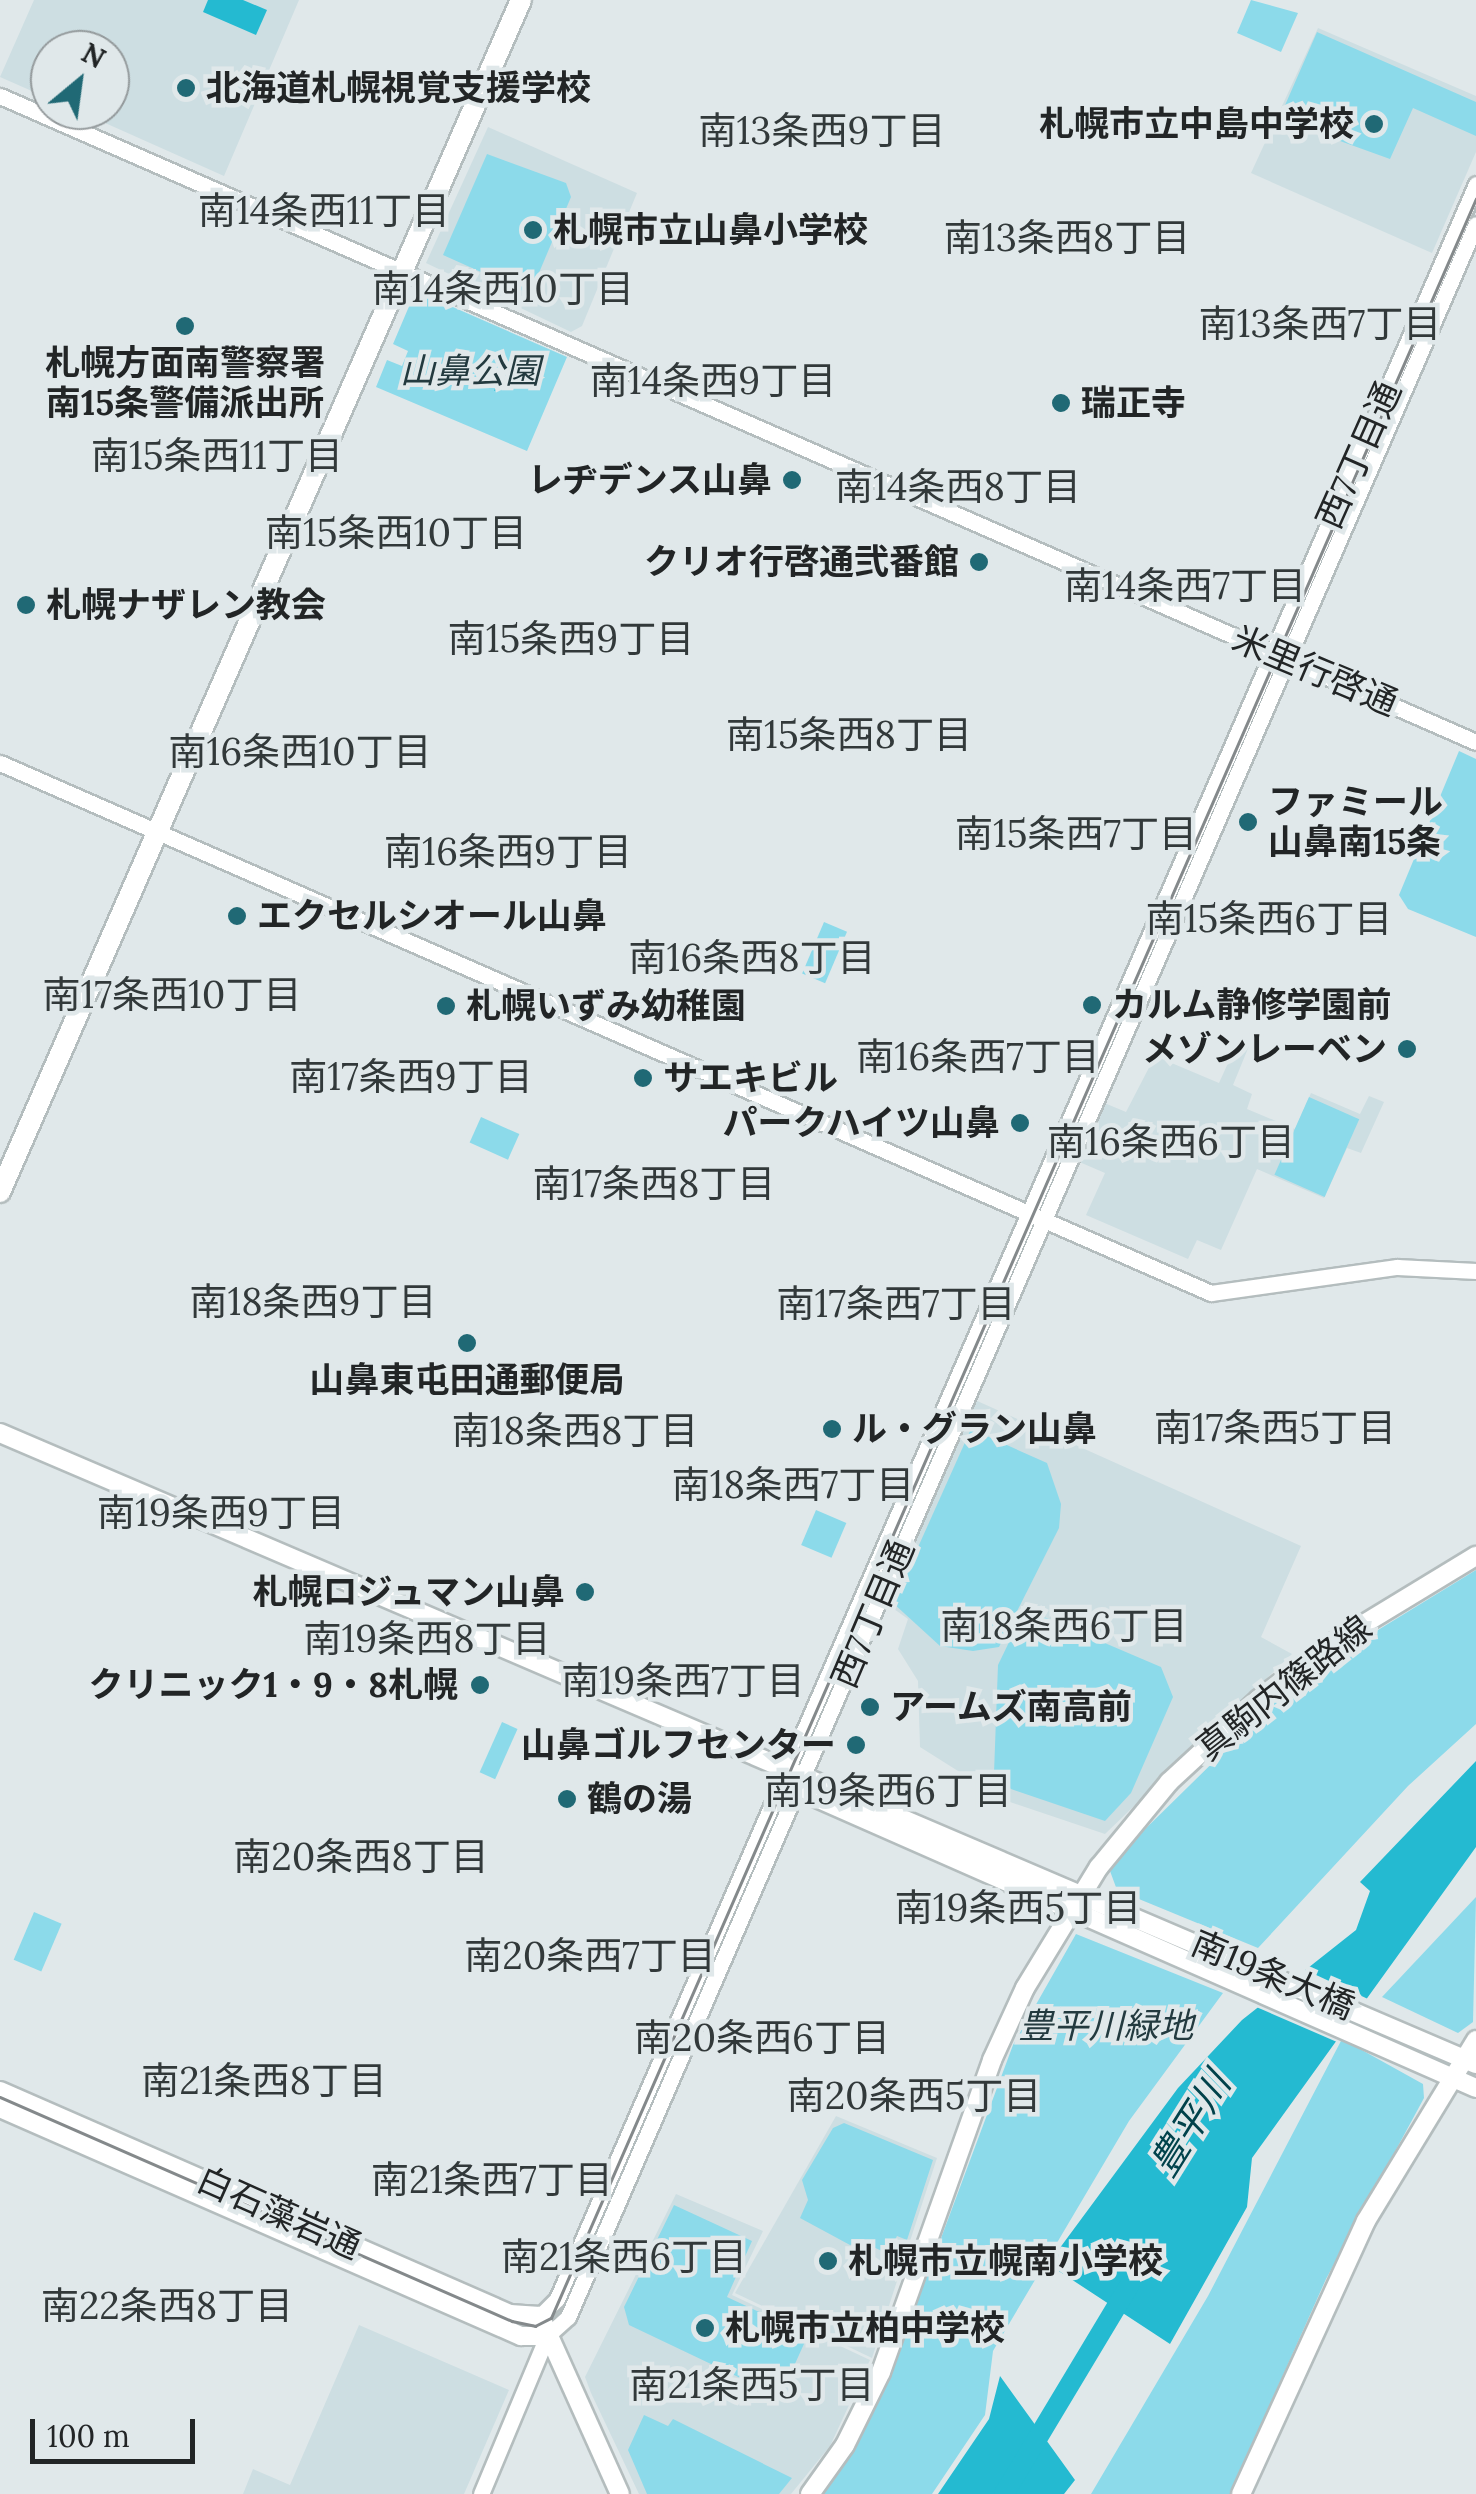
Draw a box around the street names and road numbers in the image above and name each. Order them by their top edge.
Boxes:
street label: 西7丁目通 [1308,375,1410,535]
street label: 米里行啓通 [1226,617,1404,725]
street label: 西7丁目通 [823,1534,923,1694]
street label: 真駒内篠路線 [1188,1607,1380,1769]
street label: 南19条大橋 [1185,1922,1361,2028]
street label: 白石藻岩通 [191,2158,367,2268]

